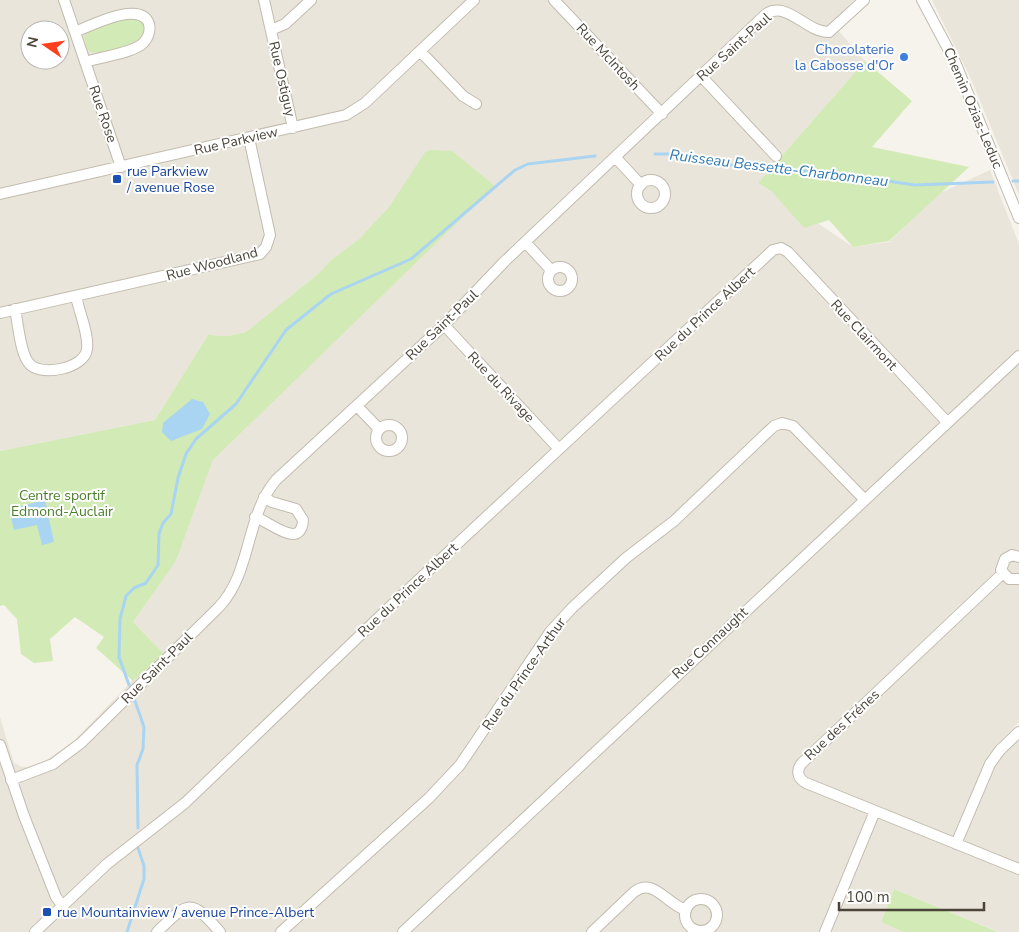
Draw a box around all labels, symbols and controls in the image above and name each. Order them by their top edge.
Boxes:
street label: Rue Saint-Paul [693,8,776,86]
street label: Rue McIntosh [572,19,644,95]
north arrow [20,20,70,70]
text: N [22,35,43,49]
street label: Rue Ostiguy [264,39,300,119]
place label: Chocolaterie la Cabosse d'Or [795,40,894,75]
street label: Chemin Ozias-Leduc [939,45,1007,172]
marker: Chocolaterie la Cabosse d'Or [898,51,910,63]
street label: Rue Rose [84,83,122,145]
street label: Rue Parkview [192,122,280,160]
water label: Ruisseau Bessette-Charbonneau [668,145,890,191]
place label: rue Parkview / avenue Rose [126,162,215,197]
marker: rue Parkview / avenue Rose [111,173,123,185]
street label: Rue Woodland [164,243,260,285]
street label: Rue du Prince Albert [651,263,759,365]
street label: Rue Saint-Paul [402,285,483,365]
street label: Rue Clairmont [826,296,902,375]
street label: Rue du Rivage [463,347,539,427]
park label: Centre sportif Edmond-Auclair [11,486,113,521]
street label: Rue du Prince Albert [354,539,462,641]
street label: Rue Connaught [668,603,752,683]
street label: Rue du Prince-Arthur [478,614,570,734]
street label: Rue Saint-Paul [117,627,198,708]
street label: Rue des Frénes [800,685,884,765]
scale bar [839,880,984,912]
text: 100 m [846,887,890,907]
place label: rue Mountainview / avenue Prince-Albert [57,903,314,922]
marker: rue Mountainview / avenue Prince-Albert [41,906,53,918]

